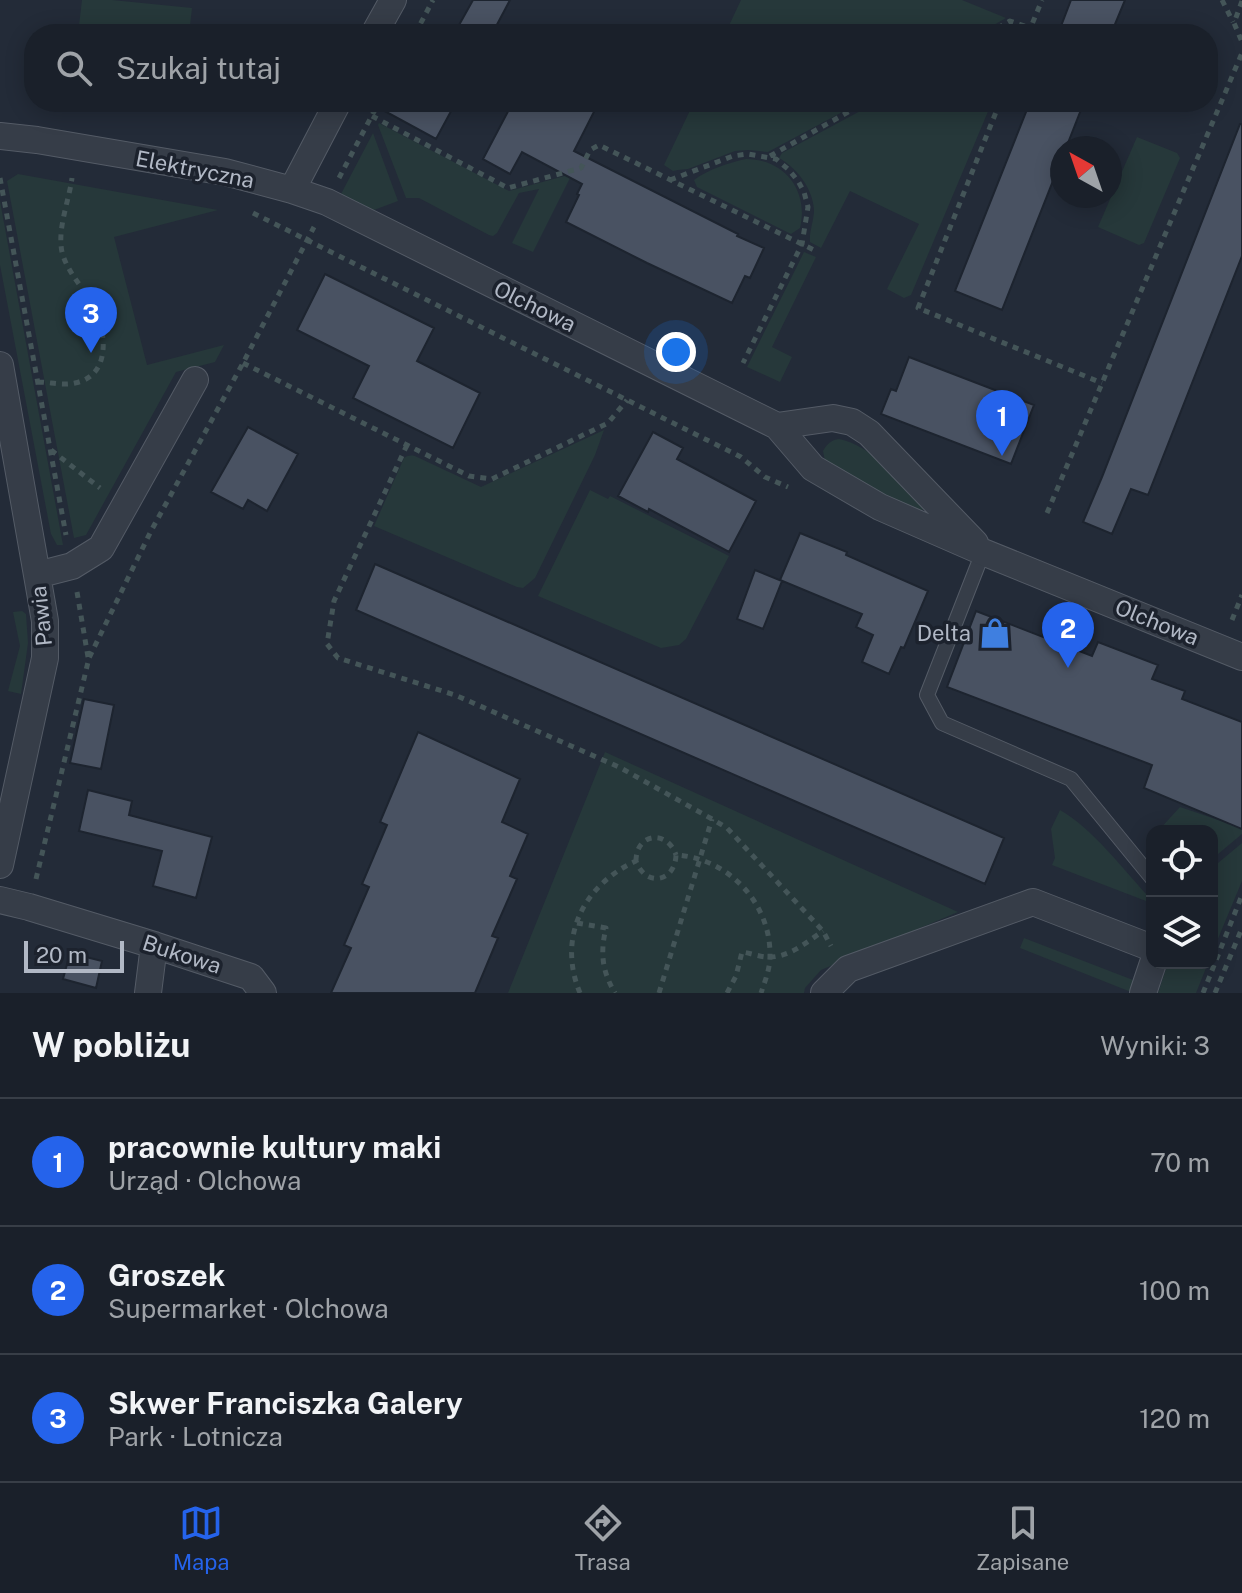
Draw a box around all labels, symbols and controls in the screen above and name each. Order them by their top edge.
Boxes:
search box [24,24,1218,112]
icon: search [52,46,96,90]
text: Szukaj tutaj [116,50,281,86]
north arrow [1050,136,1122,208]
street label: Elektryczna [134,145,256,193]
street label: Olchowa [490,275,580,337]
pin: 3 [65,287,117,353]
your location [656,332,696,372]
pin: 1 [976,390,1028,456]
street label: Pawia [25,585,57,647]
street label: Olchowa [1111,593,1203,651]
pin: 2 [1042,602,1094,668]
shop icon: Delta [978,616,1012,650]
place label: Delta [917,620,971,646]
map controls [1146,825,1218,969]
button: locate [1146,825,1218,897]
button: layers [1146,897,1218,969]
street label: Bukowa [140,929,224,979]
scale bar [24,937,124,973]
text: 20 m [36,942,87,968]
text: W pobliżu [32,1025,191,1065]
text: Wyniki: 3 [1100,1030,1210,1061]
text: pracownie kultury maki [108,1129,441,1165]
text: 1 [52,1147,64,1178]
text: 70 m [1150,1147,1210,1178]
text: Urząd · Olchowa [108,1165,301,1196]
text: Groszek [108,1257,225,1293]
text: 2 [50,1275,66,1306]
text: 100 m [1139,1275,1210,1306]
text: Supermarket · Olchowa [108,1293,389,1324]
text: Skwer Franciszka Galery [108,1385,463,1421]
text: 3 [49,1403,67,1434]
text: 120 m [1139,1403,1210,1434]
text: Park · Lotnicza [108,1421,283,1452]
tab: Mapa [173,1501,229,1575]
tab: Trasa [575,1501,631,1575]
tab: Zapisane [976,1501,1069,1575]

